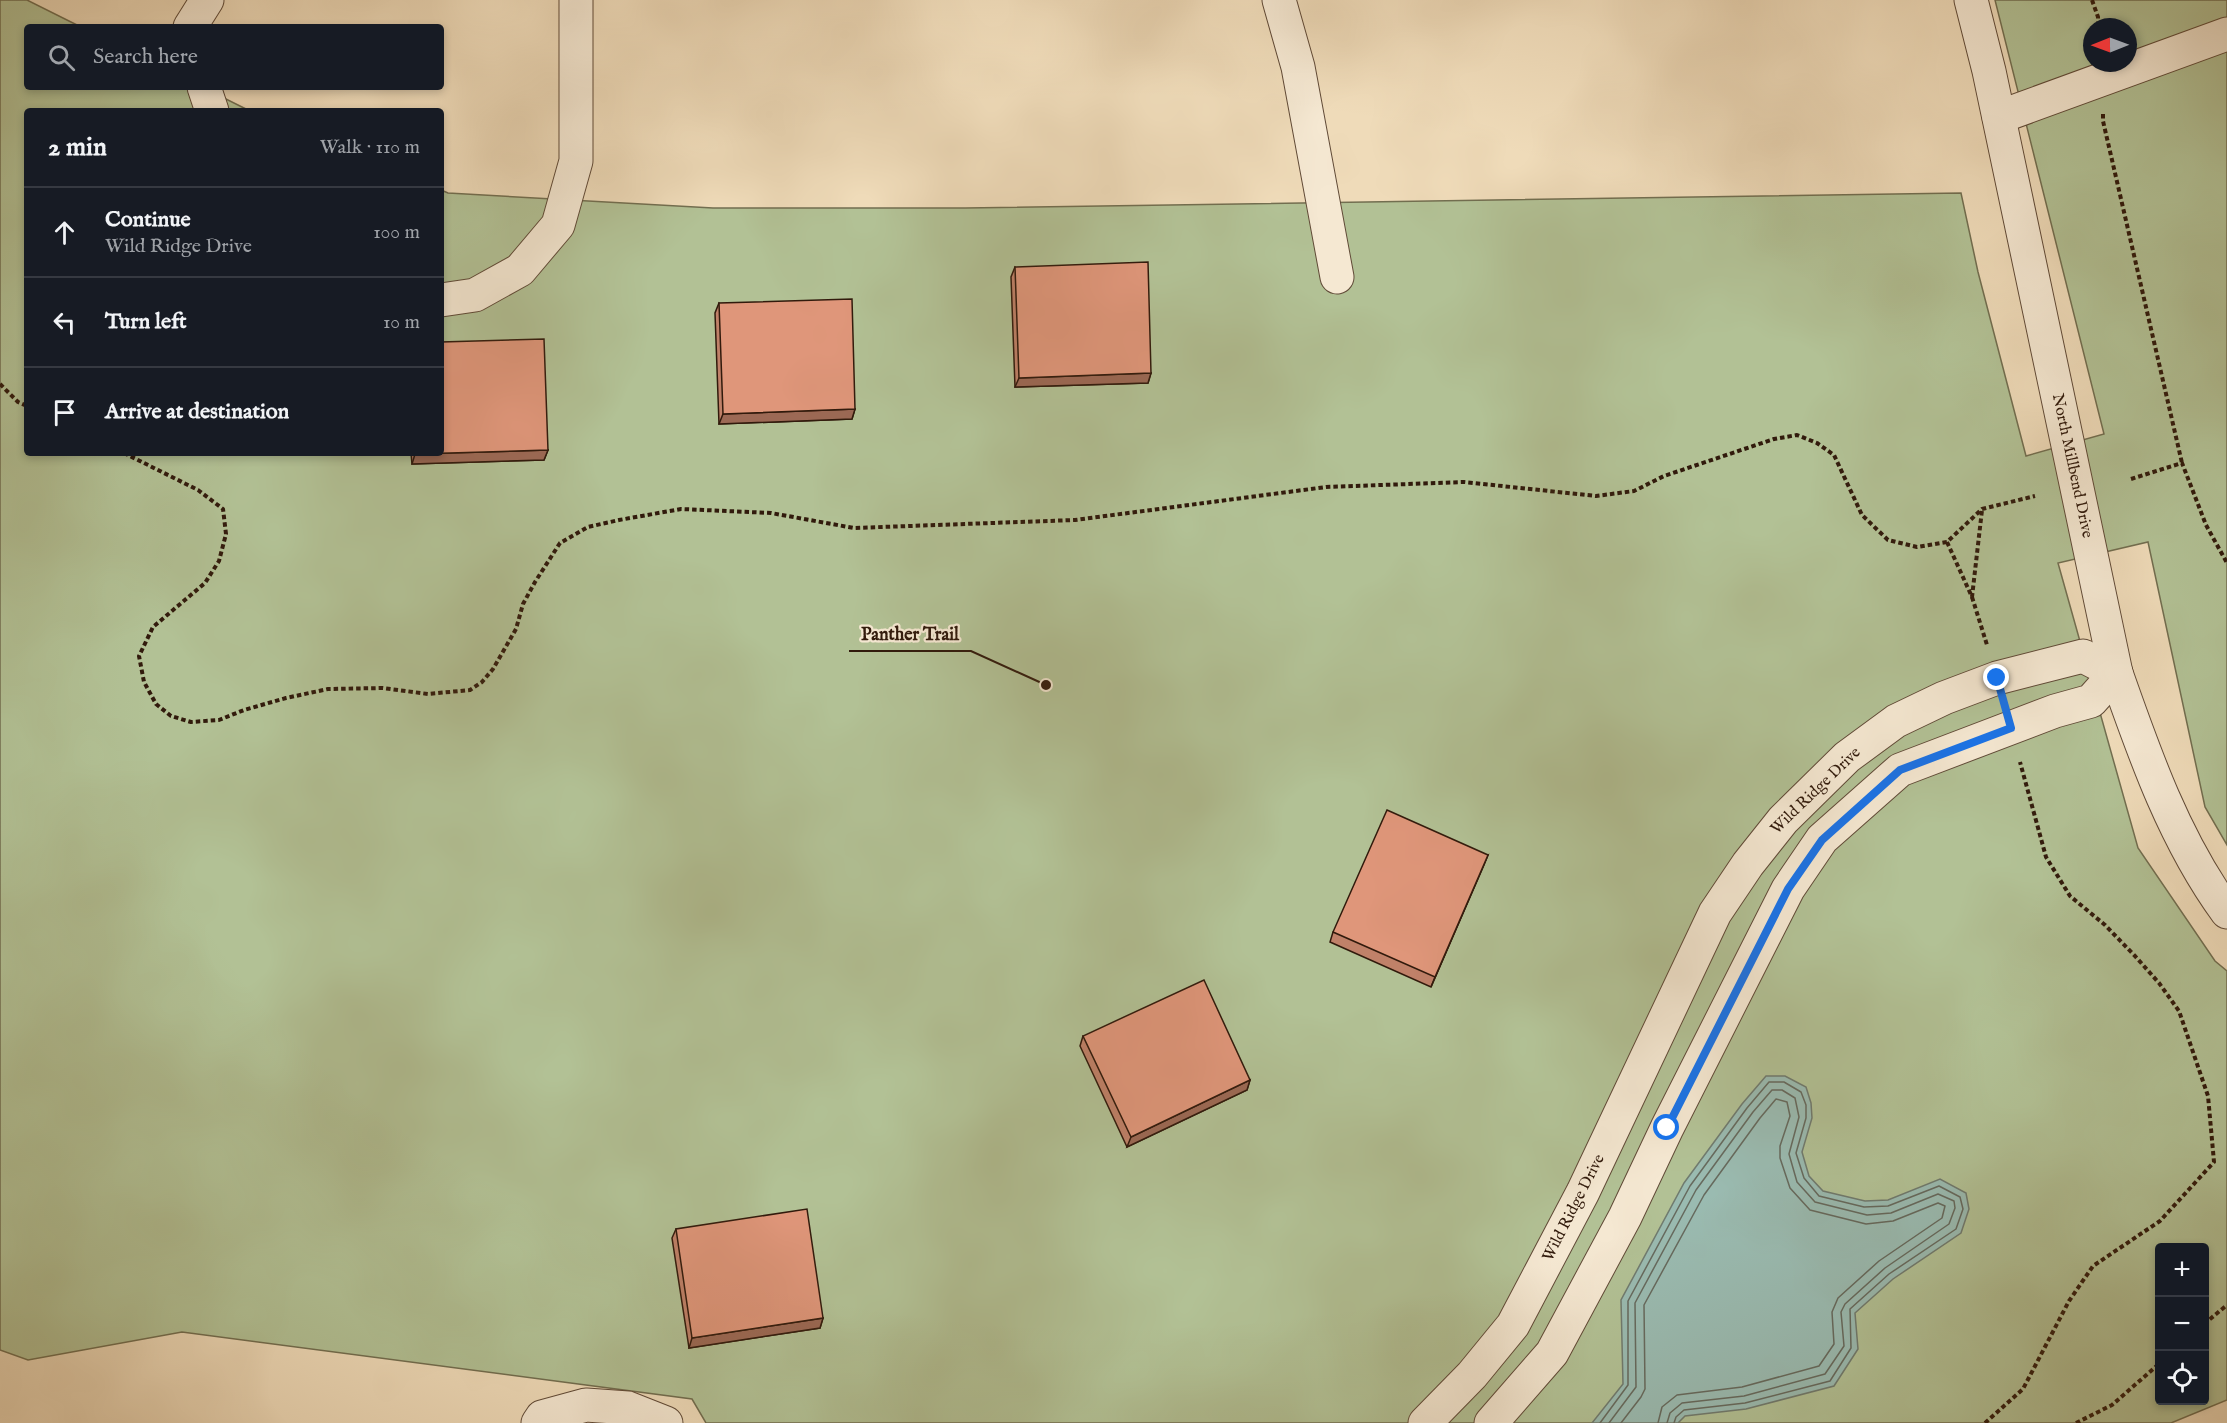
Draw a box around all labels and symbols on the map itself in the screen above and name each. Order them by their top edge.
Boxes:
north arrow [2083,18,2137,72]
street label: North Millbend Drive [2047,392,2097,540]
callout: Panther Trail [849,615,971,651]
text: Panther Trail [861,624,960,647]
route end [1983,664,2009,690]
street label: Wild Ridge Drive [1767,743,1865,839]
route start [1653,1114,1679,1140]
street label: Wild Ridge Drive [1538,1151,1610,1265]

